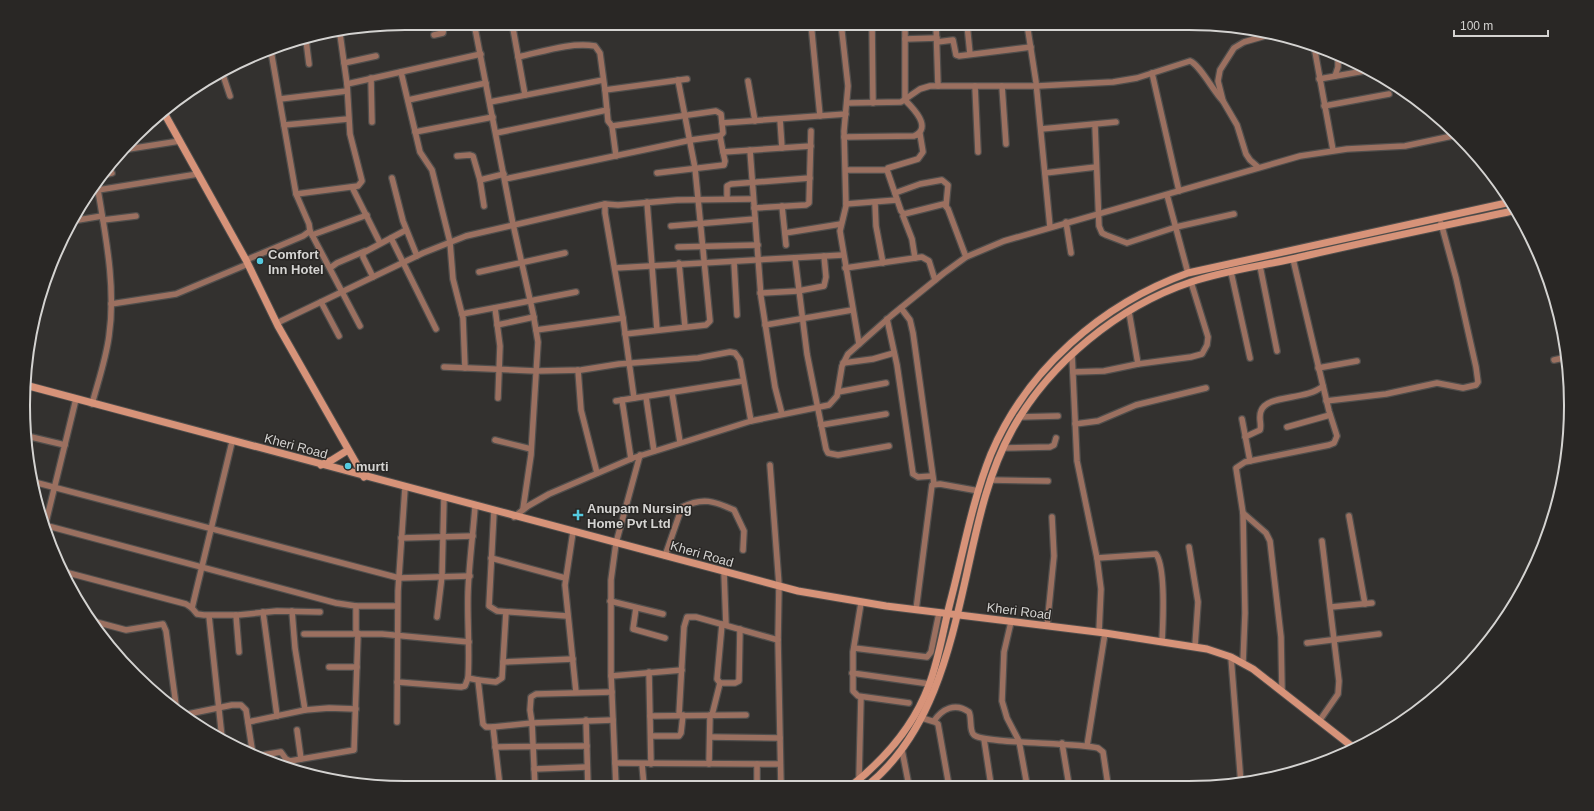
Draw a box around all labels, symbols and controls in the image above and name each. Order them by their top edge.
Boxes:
scale bar [1454,12,1548,38]
text: 100 m [1460,19,1493,33]
place label: Comfort Inn Hotel [268,247,324,277]
marker: Comfort Inn Hotel [255,256,265,266]
street label: Kheri Road [263,430,329,462]
place label: murti [356,459,389,474]
marker: murti [343,461,353,471]
place label: Anupam Nursing Home Pvt Ltd [587,501,692,531]
marker: Anupam Nursing Home Pvt Ltd [572,509,584,521]
street label: Kheri Road [669,538,735,570]
street label: Kheri Road [986,600,1052,622]

